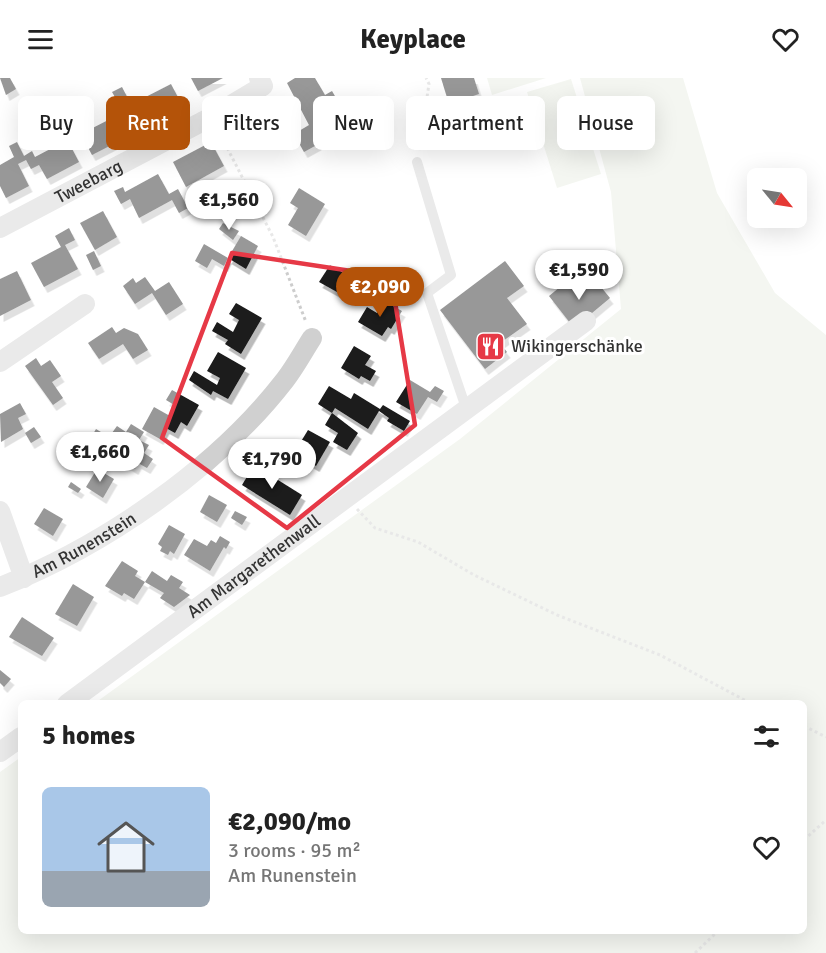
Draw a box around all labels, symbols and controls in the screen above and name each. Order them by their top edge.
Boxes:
icon: menu [24,23,57,56]
text: Keyplace [360,23,466,56]
icon: heart [769,23,802,56]
chip: Buy [18,96,94,150]
chip: Rent [106,96,190,150]
chip: Filters [202,96,301,150]
chip: New [313,96,394,150]
chip: Apartment [406,96,545,150]
chip: House [557,96,655,150]
street label: Tweebarg [51,155,126,208]
north arrow [747,168,807,228]
map controls [747,168,807,228]
pin: €1,560 [180,180,278,231]
text: €1,560 [199,187,259,212]
pin: €1,590 [530,250,628,301]
text: €1,590 [549,257,609,282]
pin: €2,090 [331,267,429,318]
text: €2,090 [350,274,410,299]
restaurant icon: Wikingerschänke [474,330,506,362]
place label: Wikingerschänke [511,335,643,357]
pin: €1,660 [51,432,149,483]
text: €1,660 [70,439,130,464]
pin: €1,790 [223,439,321,490]
text: €1,790 [242,446,302,471]
street label: Am Runenstein [28,507,140,583]
street label: Am Margarethenwall [183,510,325,623]
text: 5 homes [42,720,135,752]
icon: filters [750,720,783,753]
text: €2,090/mo [228,806,351,838]
icon: home [90,811,162,883]
icon: heart [750,831,783,864]
text: 3 rooms · 95 m² [228,838,361,863]
text: Am Runenstein [228,863,357,888]

